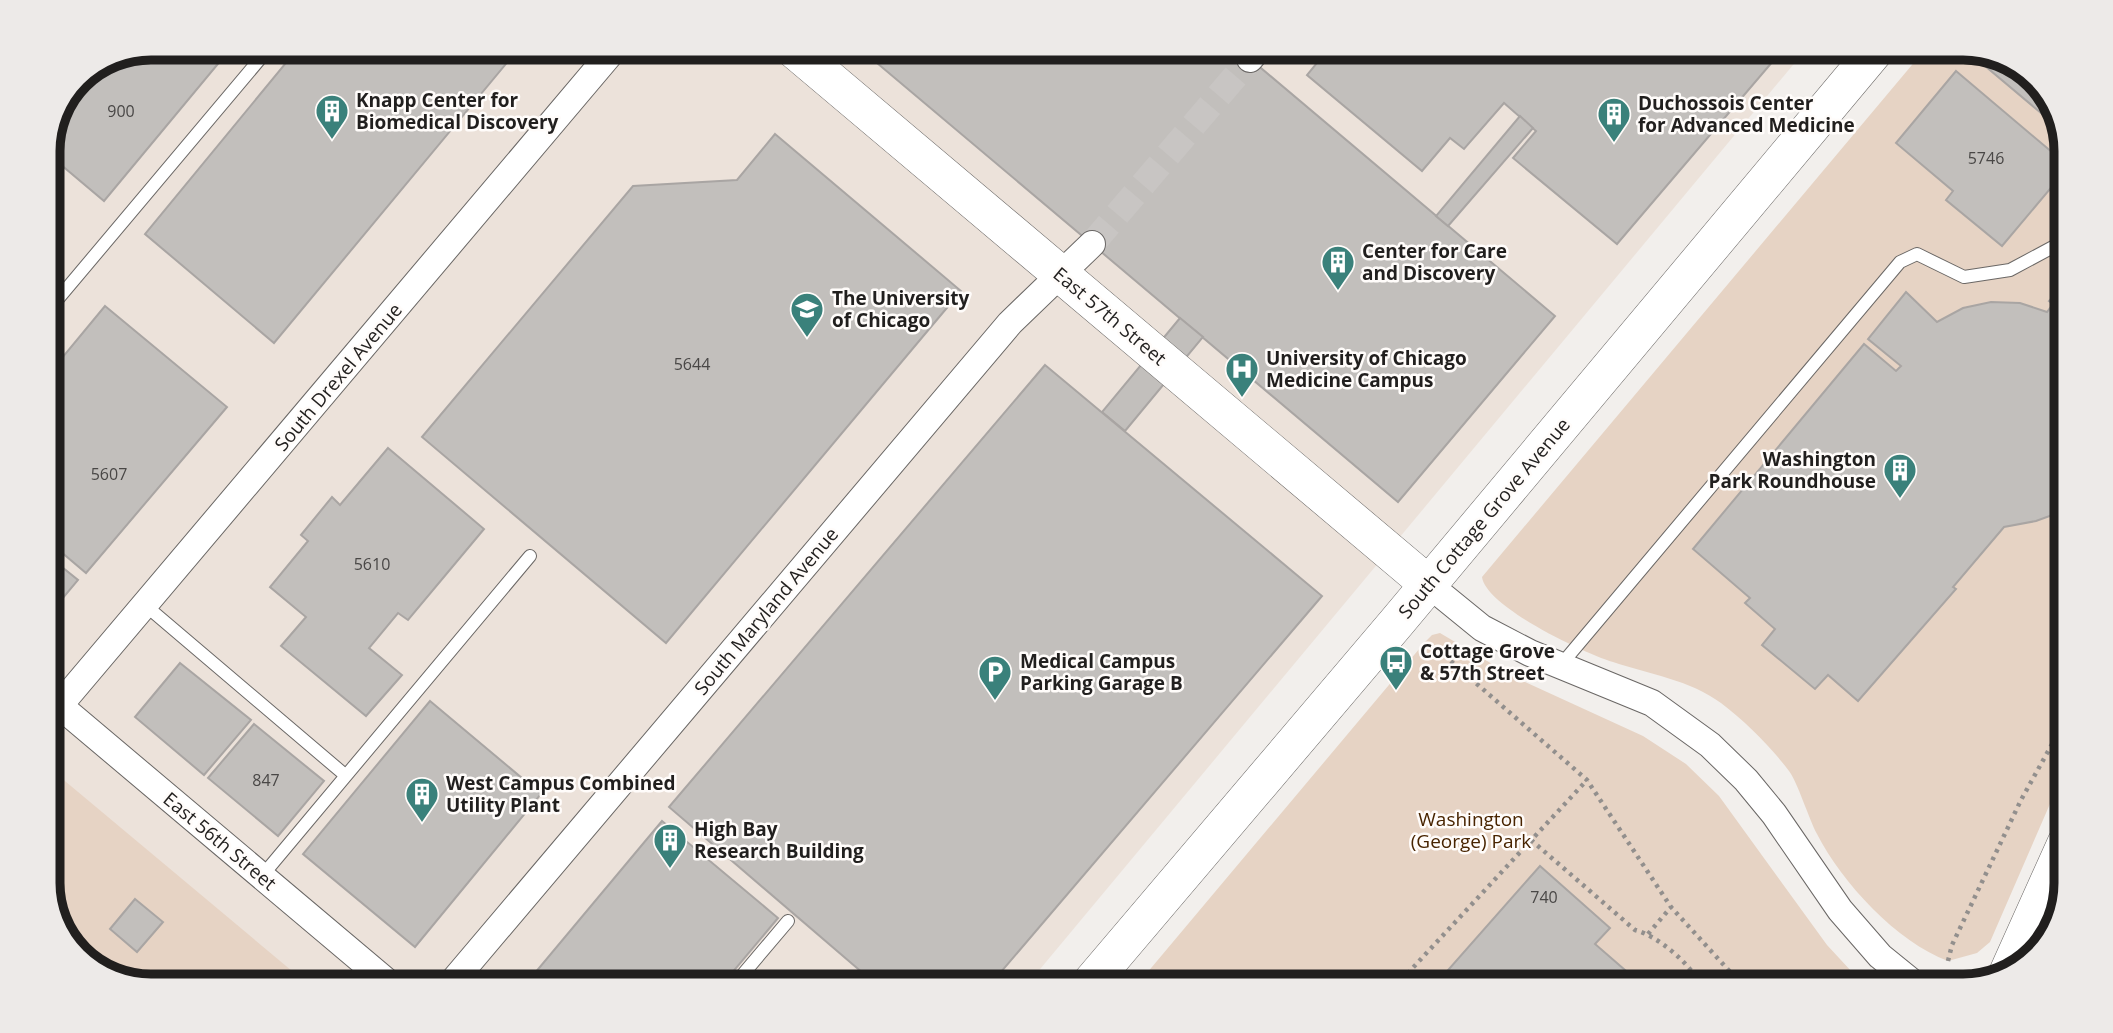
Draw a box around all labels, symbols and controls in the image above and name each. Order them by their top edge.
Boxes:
place label: Knapp Center for Biomedical Discovery [356,87,559,135]
place label: Duchossois Center for Advanced Medicine [1638,90,1855,138]
building icon: Knapp Center for Biomedical Discovery [313,92,351,141]
building icon: Duchossois Center for Advanced Medicine [1595,95,1633,144]
house number: 900 [107,100,135,122]
house number: 5746 [1968,147,2004,169]
place label: Center for Care and Discovery [1362,238,1507,286]
building icon: Center for Care and Discovery [1319,243,1357,292]
street label: East 57th Street [1048,261,1172,371]
place label: The University of Chicago [832,285,969,333]
school or university icon: The University of Chicago [788,290,826,339]
street label: South Drexel Avenue [268,298,408,456]
place label: University of Chicago Medicine Campus [1266,345,1467,393]
hospital icon: University of Chicago Medicine Campus [1223,350,1261,399]
house number: 5644 [674,353,710,375]
street label: South Cottage Grove Avenue [1392,412,1576,624]
place label: Washington Park Roundhouse [1709,446,1876,494]
building icon: Washington Park Roundhouse [1881,451,1919,500]
house number: 5607 [91,463,127,485]
street label: South Maryland Avenue [688,522,844,700]
house number: 5610 [354,553,390,575]
place label: Cottage Grove & 57th Street [1420,638,1555,686]
bus stop icon: Cottage Grove & 57th Street [1377,643,1415,692]
place label: Medical Campus Parking Garage B [1020,648,1183,696]
parking icon: Medical Campus Parking Garage B [976,653,1014,702]
house number: 847 [252,769,280,791]
place label: West Campus Combined Utility Plant [446,770,675,818]
building icon: West Campus Combined Utility Plant [403,775,441,824]
street label: East 56th Street [158,786,282,896]
park label: Washington (George) Park [1411,806,1531,854]
place label: High Bay Research Building [694,816,864,864]
building icon: High Bay Research Building [651,821,689,870]
house number: 740 [1530,886,1558,908]

